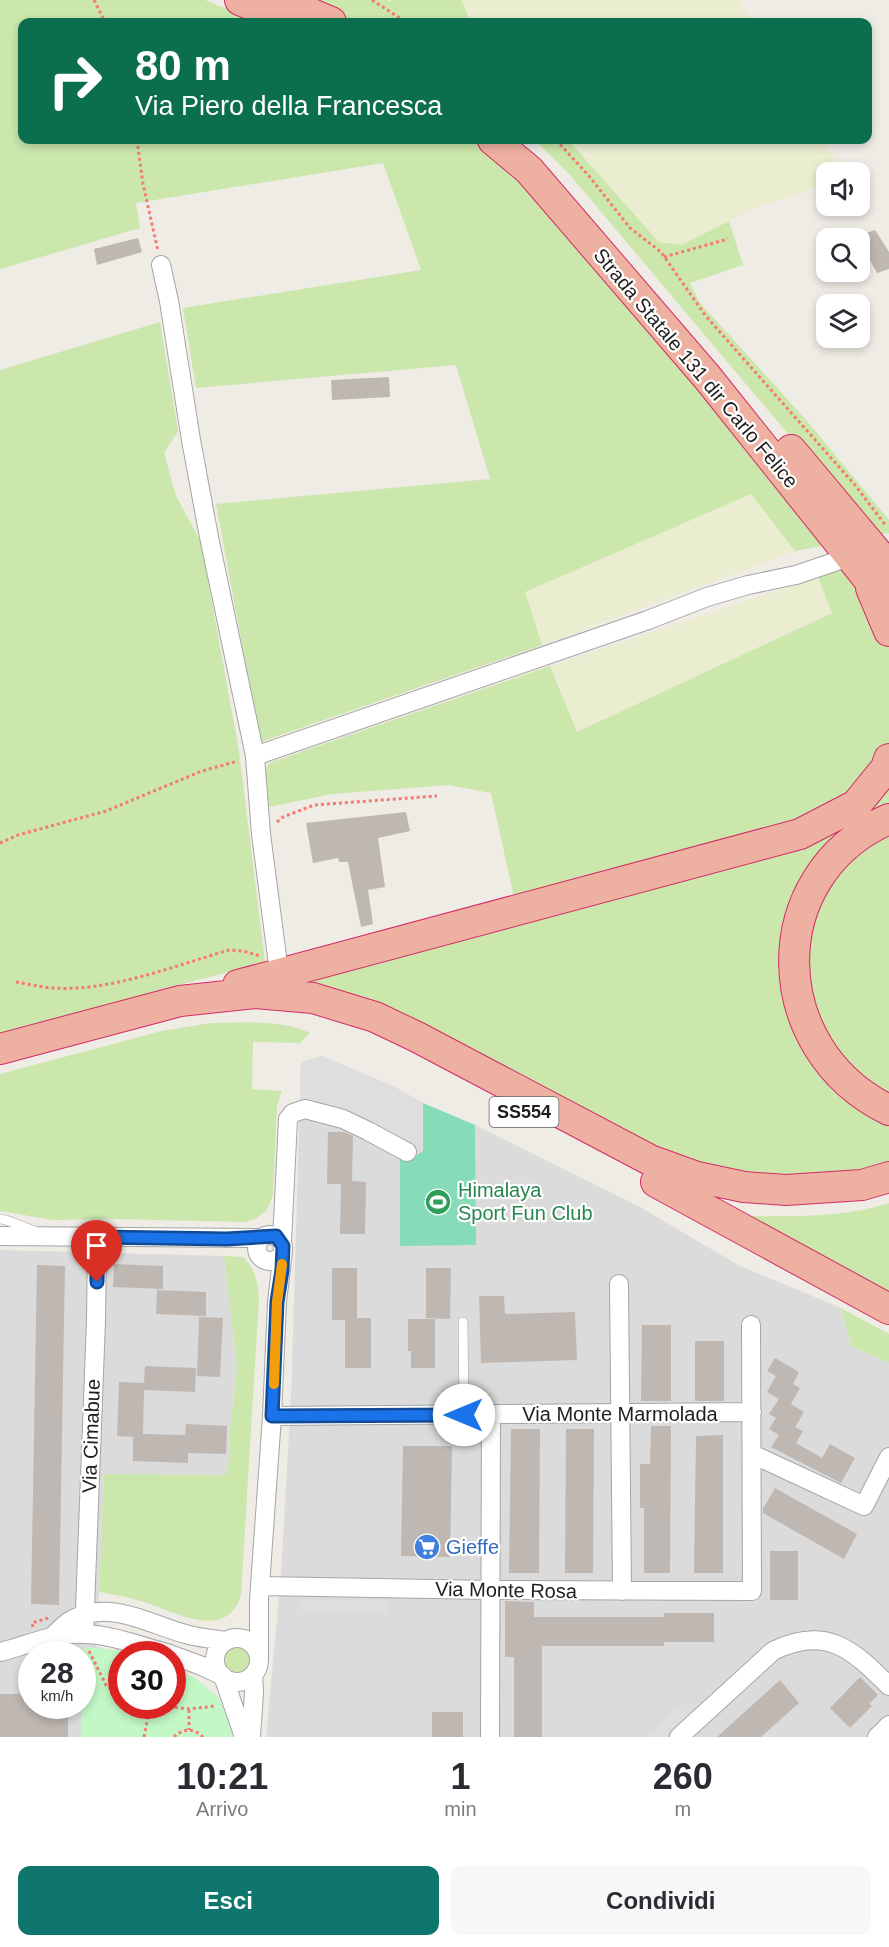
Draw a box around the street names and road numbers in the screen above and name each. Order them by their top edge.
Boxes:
street label: Strada Statale 131 dir Carlo Felice [589,244,803,492]
road number: SS554 [490,1097,558,1127]
street label: Via Cimabue [78,1379,104,1493]
street label: Via Monte Marmolada [522,1403,719,1425]
street label: Via Monte Rosa [435,1578,578,1602]

